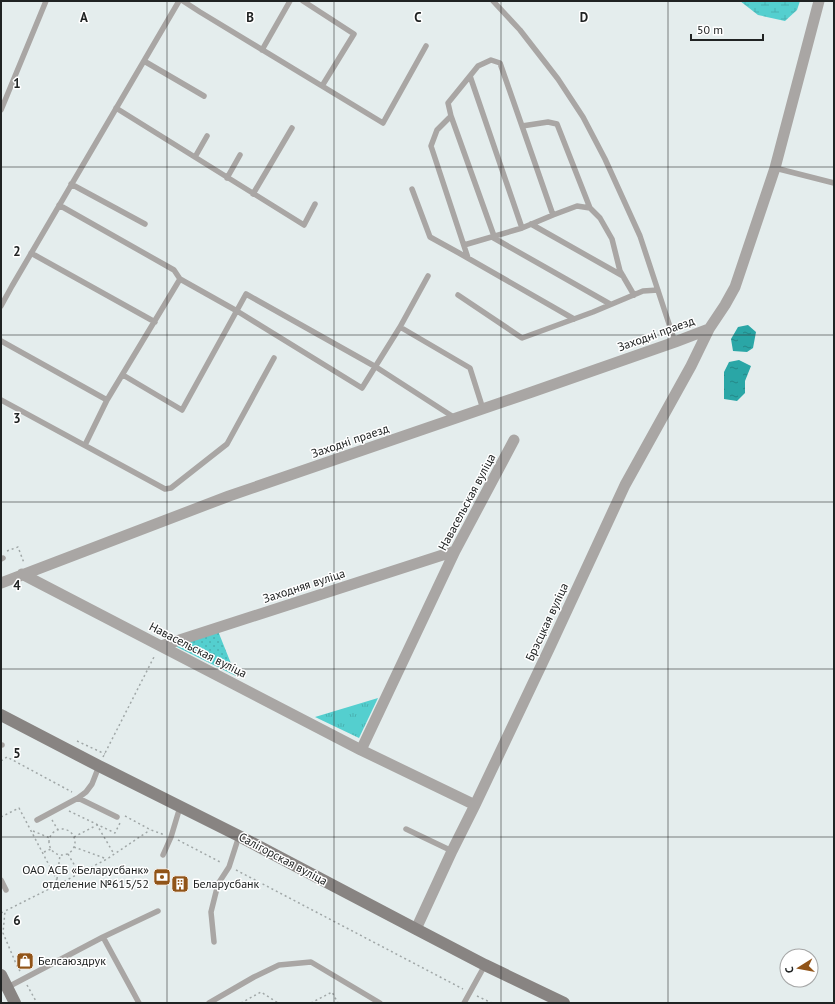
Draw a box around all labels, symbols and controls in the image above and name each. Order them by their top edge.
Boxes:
text: A [80,9,88,26]
text: B [246,9,254,26]
text: C [414,9,422,26]
text: D [580,9,588,26]
scale bar [691,16,763,42]
text: 50 m [697,22,723,37]
text: 1 [13,75,21,92]
text: 2 [13,243,21,260]
street label: Заходні праезд [615,312,697,354]
text: 3 [13,410,21,427]
street label: Заходні праезд [309,420,391,461]
street label: Навасельская вуліца [435,451,498,553]
street label: Заходняя вуліца [261,565,347,606]
text: 4 [13,577,21,594]
street label: Брэсцкая вуліца [522,580,571,663]
street label: Навасельская вуліца [147,618,250,681]
text: 5 [13,745,21,762]
street label: Салігорская вуліца [236,829,330,888]
place label: ОАО АСБ «Беларусбанк» отделение №615/52 [22,862,149,891]
bank icon: ОАО АСБ «Беларусбанк» отделение №615/52 [152,867,172,887]
building icon: Беларусбанк [170,874,190,894]
place label: Беларусбанк [193,876,260,891]
text: 6 [13,912,21,929]
north arrow [779,948,819,988]
shop icon: Белсаюздрук [15,951,35,971]
place label: Белсаюздрук [38,953,106,968]
text: С [782,966,797,974]

